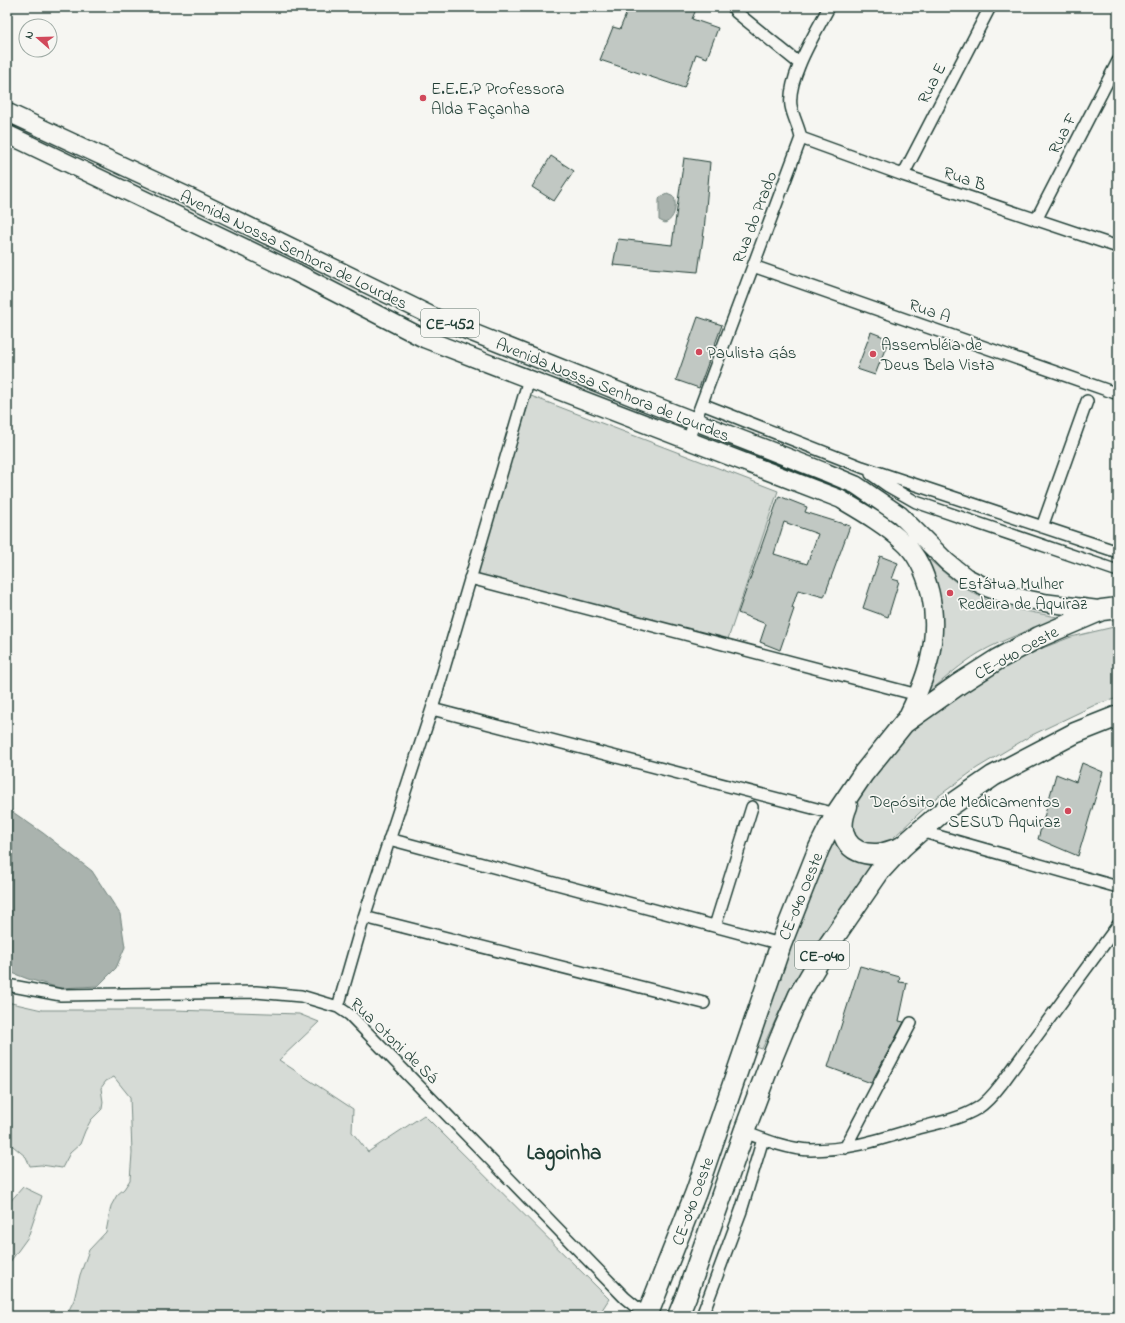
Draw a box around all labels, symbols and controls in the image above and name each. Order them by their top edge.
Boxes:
north arrow [18,18,58,58]
text: N [21,29,38,41]
street label: Rua E [911,59,953,108]
place label: E.E.E.P Professora Alda Façanha [431,77,564,122]
marker: E.E.E.P Professora Alda Façanha [418,93,428,103]
street label: Rua F [1042,109,1084,159]
street label: Rua B [940,160,989,198]
street label: Rua do Prado [726,168,784,267]
street label: Avenida Nossa Senhora de Lourdes [175,184,411,316]
street label: Rua A [905,293,954,330]
road number: CE-452 [421,309,479,337]
street label: Avenida Nossa Senhora de Lourdes [492,332,733,449]
place label: Assembléia de Deus Bela Vista [880,333,994,378]
place label: Paulista Gás [707,341,796,366]
marker: Paulista Gás [694,347,704,357]
marker: Assembléia de Deus Bela Vista [868,349,878,359]
place label: Estátua Mulher Redeira de Aquiraz [958,572,1088,617]
marker: Estátua Mulher Redeira de Aquiraz [945,588,955,598]
street label: CE-040 Oeste [970,620,1064,687]
place label: Depósito de Medicamentos SESUD Aquiraz [869,790,1061,835]
marker: Depósito de Medicamentos SESUD Aquiraz [1063,806,1073,816]
street label: CE-040 Oeste [772,849,830,944]
road number: CE-040 [795,941,849,969]
street label: Rua Otoni de Sá [344,992,444,1090]
district label: Lagoinha [527,1139,601,1171]
street label: CE-040 Oeste [666,1153,721,1249]

